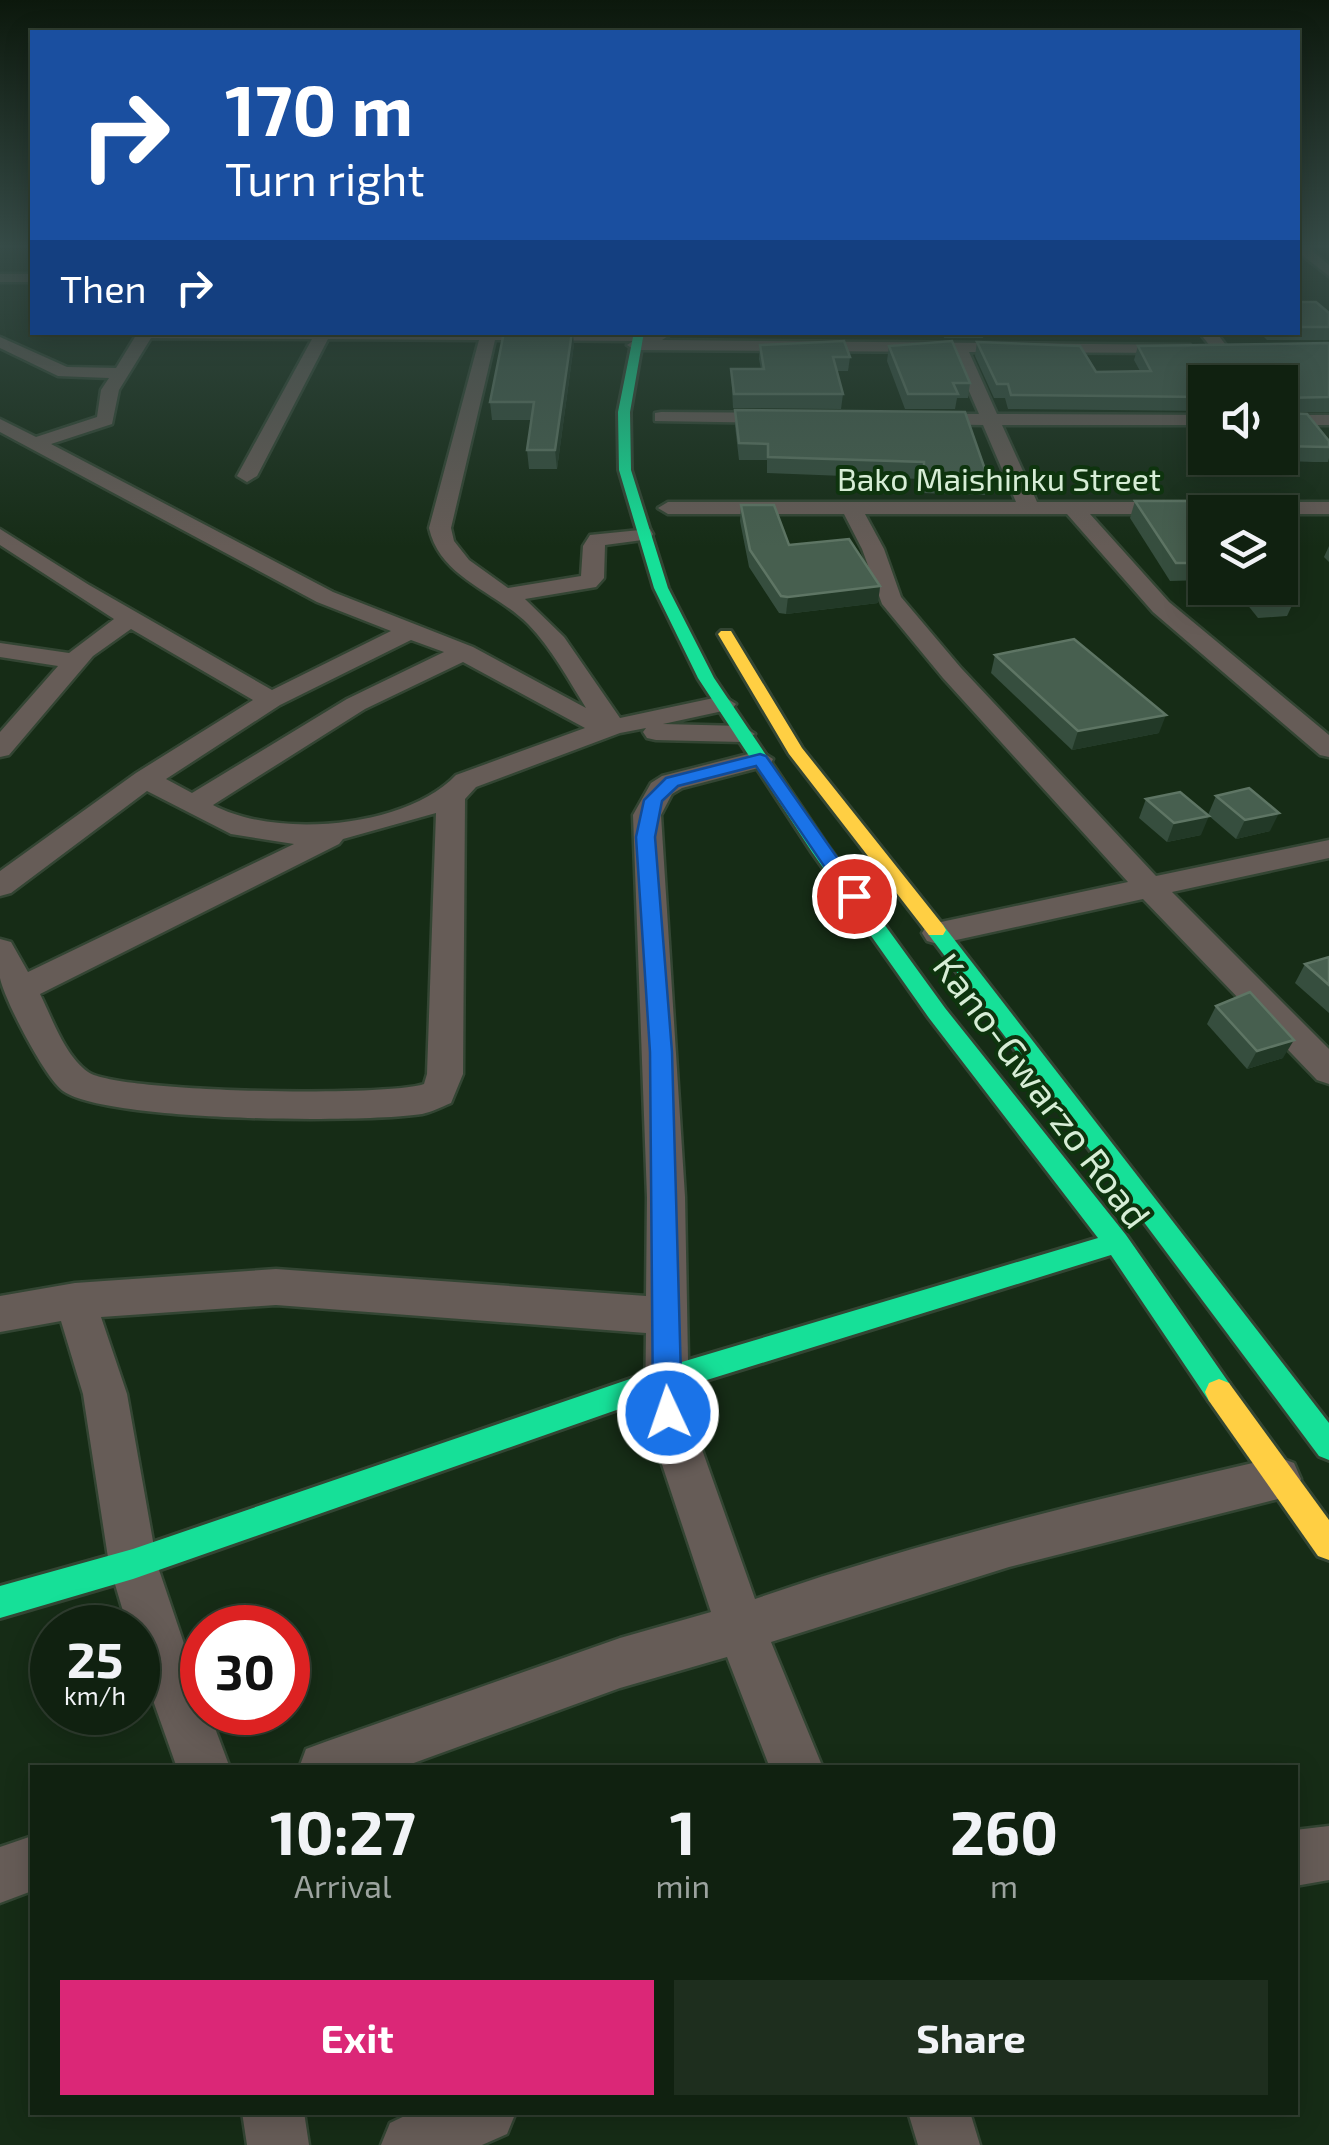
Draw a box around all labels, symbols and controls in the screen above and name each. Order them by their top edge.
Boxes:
text: 170 m [225,66,413,150]
icon: right [60,70,190,200]
text: Turn right [225,151,425,205]
icon: right [167,260,222,315]
text: Then [60,265,147,311]
map controls [1188,365,1298,605]
button: sound [1188,365,1298,475]
street label: Bako Maishinku Street [837,459,1161,497]
button: layers [1188,495,1298,605]
pin [812,854,897,939]
icon: arrive [827,869,882,924]
street label: Kano-Gwarzo Road [925,944,1161,1236]
position arrow [616,1361,720,1465]
speed limit sign: 30 [180,1605,310,1735]
text: 25 [67,1628,123,1688]
text: km/h [64,1680,126,1710]
text: 10:27 [270,1795,416,1867]
text: 1 [670,1795,696,1867]
text: 260 [950,1795,1058,1867]
text: Arrival [294,1866,391,1904]
text: min [656,1866,710,1904]
text: m [990,1866,1018,1904]
button: Exit [60,1980,654,2095]
button: Share [674,1980,1268,2095]

